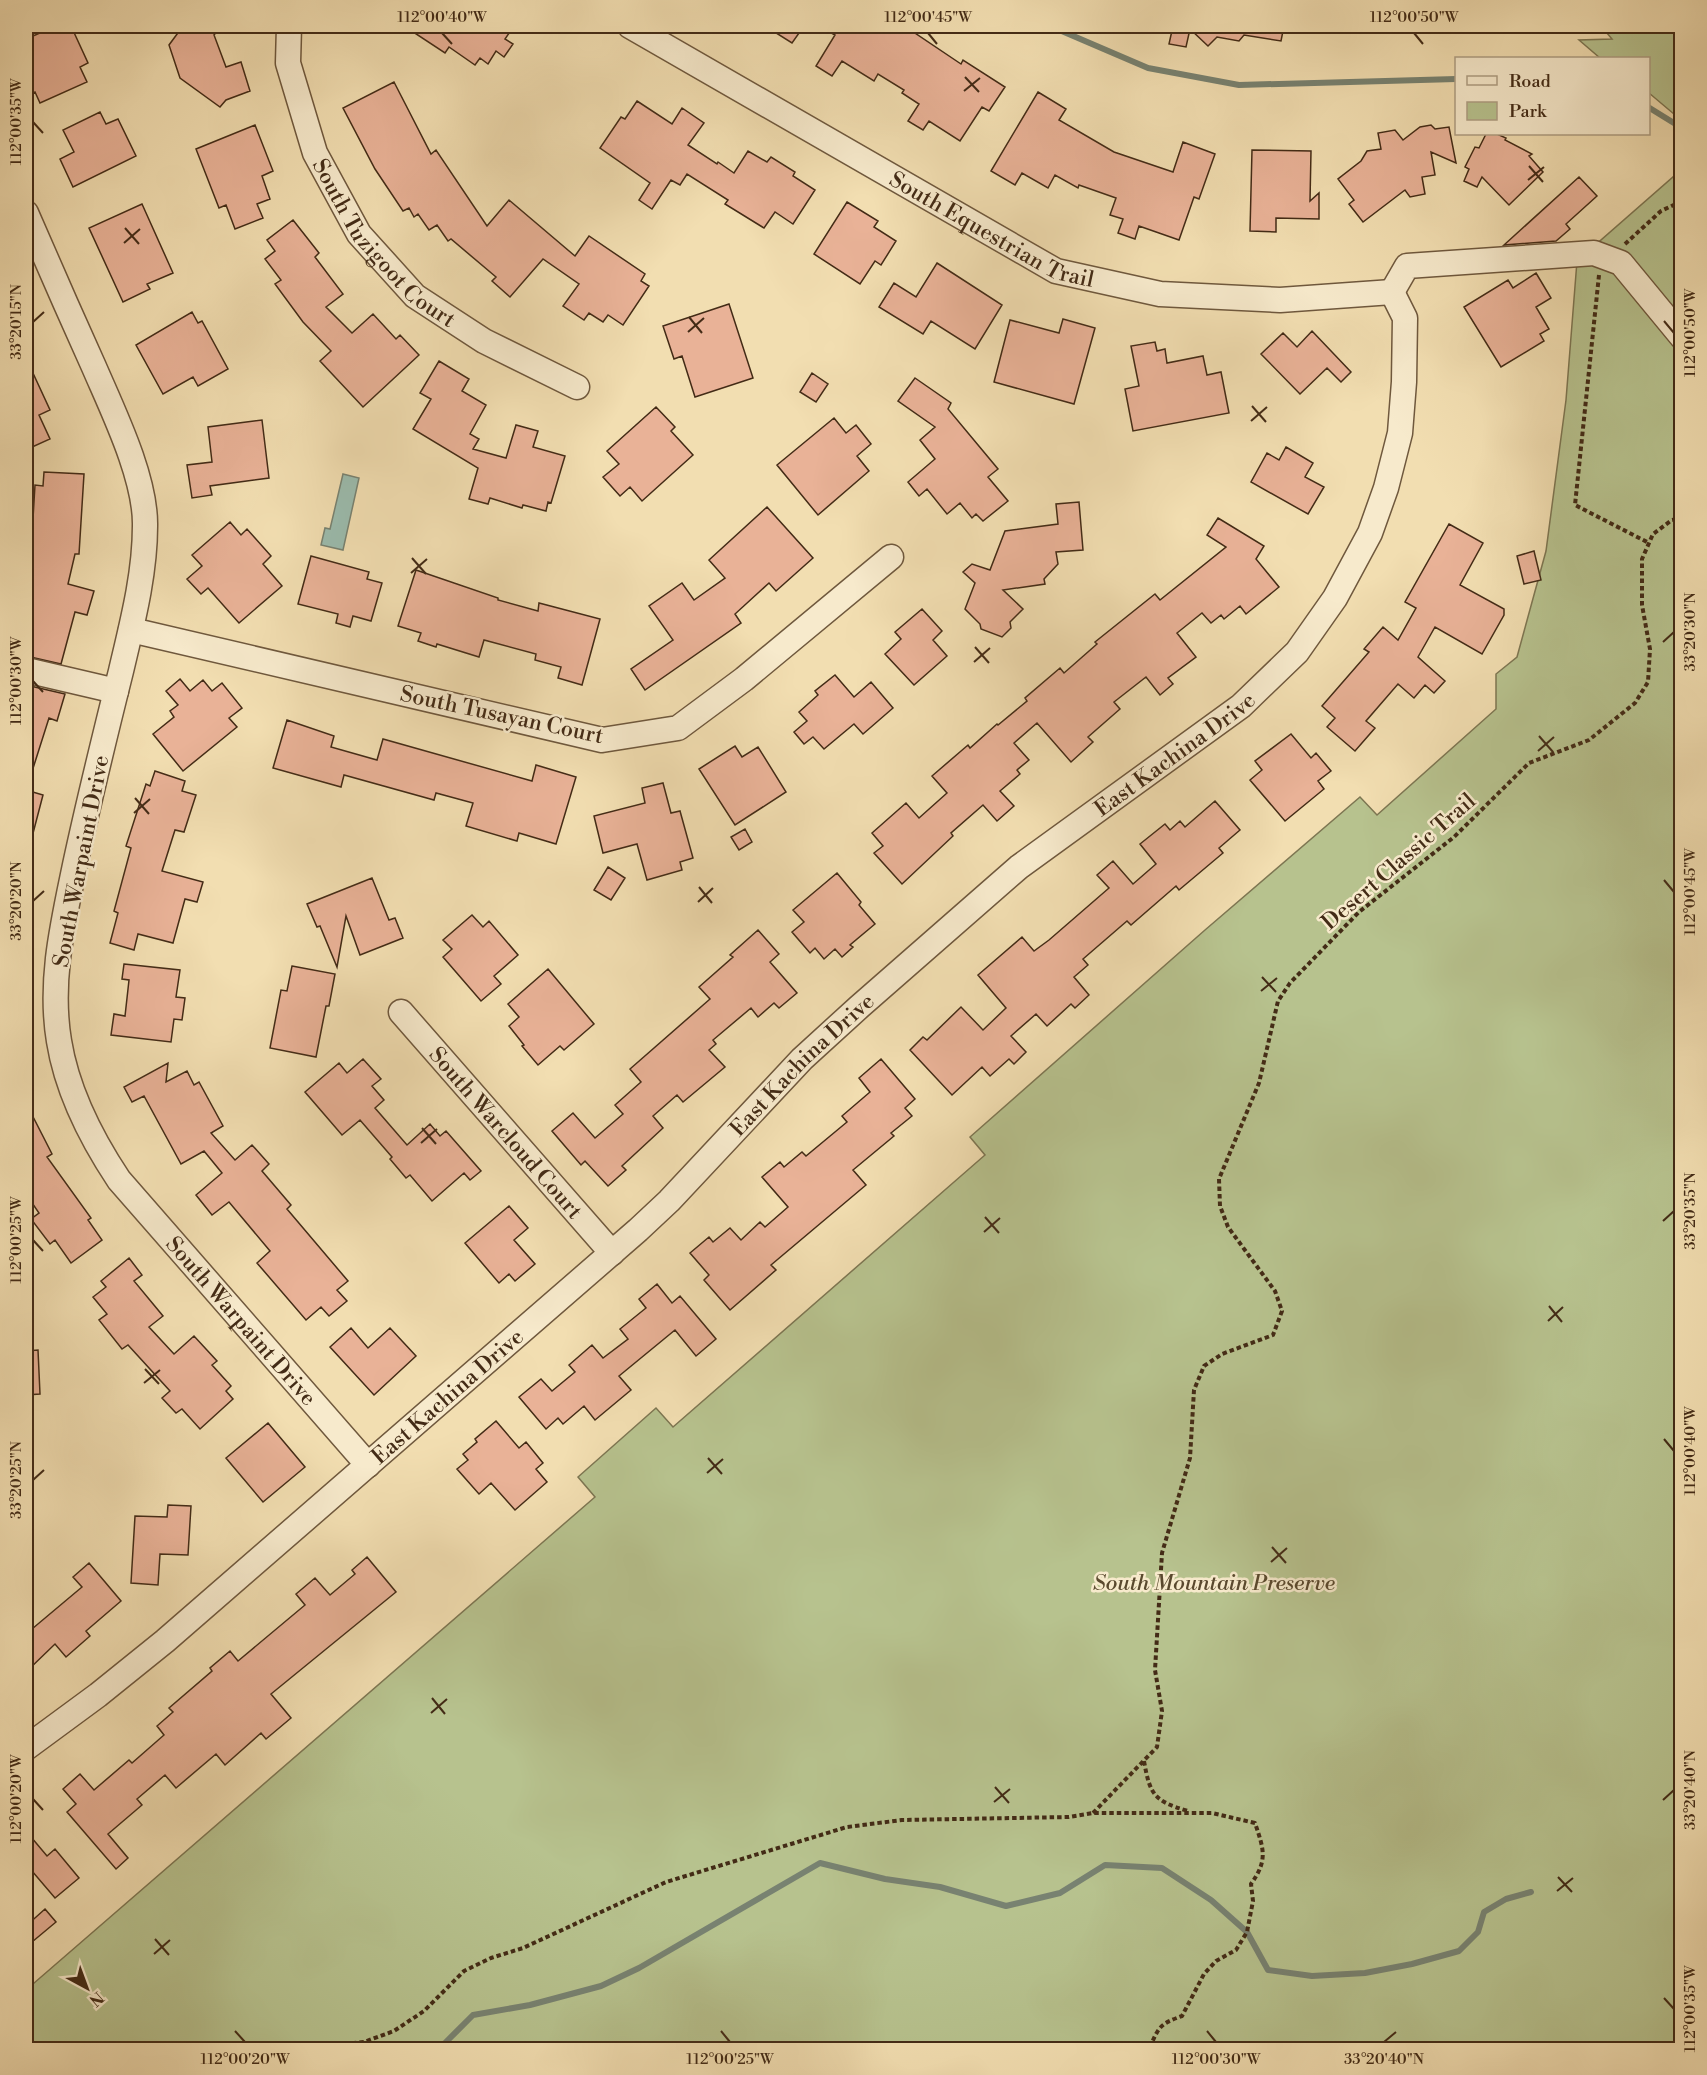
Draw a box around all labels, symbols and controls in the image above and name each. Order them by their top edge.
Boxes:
text: 112°00'40"W [397,8,487,27]
text: 112°00'45"W [884,8,972,27]
text: 112°00'50"W [1370,8,1459,27]
legend [1455,57,1650,135]
text: Road [1509,70,1552,93]
text: 112°00'35"W [7,78,26,166]
text: Park [1509,100,1548,123]
street label: South Tuzigoot Court [306,154,460,334]
street label: South Equestrian Trail [884,166,1097,294]
text: 33°20'15"N [7,284,26,360]
text: 112°00'50"W [1681,288,1700,377]
text: 33°20'30"N [1681,592,1700,672]
text: 112°00'30"W [7,636,26,725]
street label: South Tusayan Court [397,681,606,750]
street label: East Kachina Drive [1089,687,1262,823]
street label: South Warpaint Drive [48,753,115,970]
street label: Desert Classic Trail [1316,788,1482,936]
text: 112°00'45"W [1681,848,1700,936]
text: 33°20'20"N [7,861,26,941]
street label: East Kachina Drive [725,988,880,1143]
street label: South Warcloud Court [423,1042,588,1225]
text: 33°20'35"N [1681,1172,1700,1250]
text: 112°00'25"W [7,1196,26,1284]
street label: South Warpaint Drive [159,1231,322,1412]
street label: East Kachina Drive [366,1324,530,1471]
text: 112°00'40"W [1681,1406,1700,1496]
text: 33°20'25"N [7,1441,26,1519]
park label: South Mountain Preserve [1093,1570,1335,1597]
text: 33°20'40"N [1681,1750,1700,1830]
text: 112°00'20"W [7,1754,26,1843]
north arrow [57,1958,117,2018]
text: 112°00'35"W [1681,1965,1700,2053]
text: N [85,1987,108,2010]
text: 112°00'20"W [201,2050,290,2069]
text: 112°00'25"W [686,2050,774,2069]
text: 112°00'30"W [1172,2050,1261,2069]
text: 33°20'40"N [1344,2050,1424,2069]

